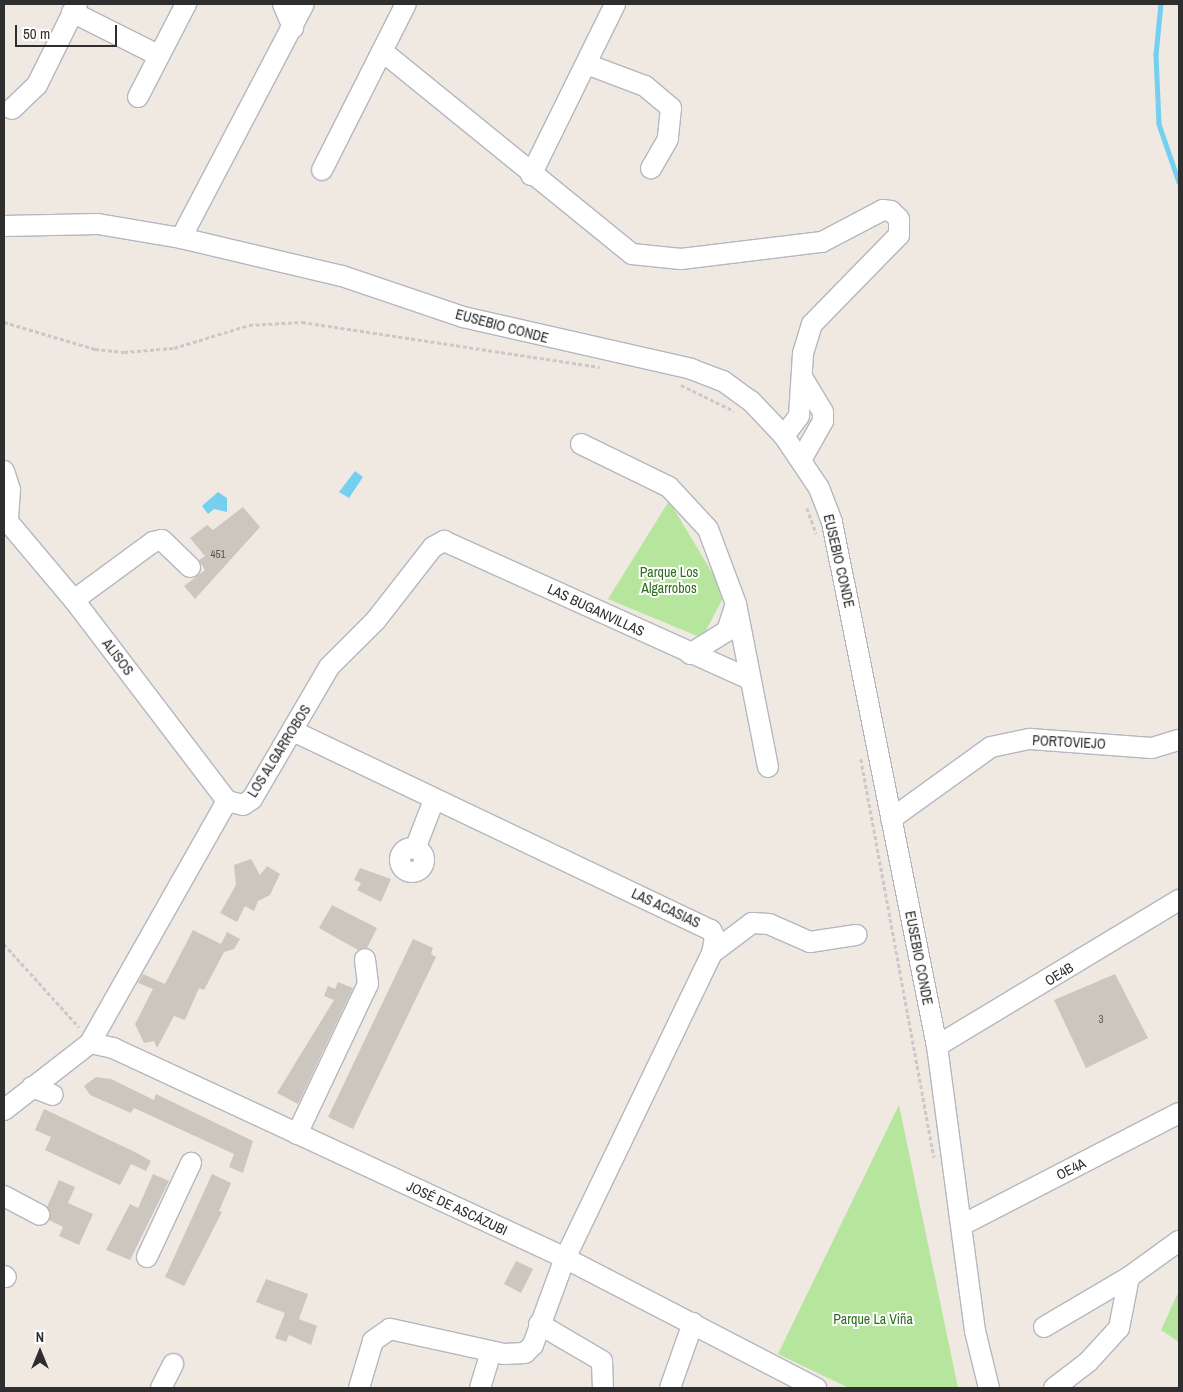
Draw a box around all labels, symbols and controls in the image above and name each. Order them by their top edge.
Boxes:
scale bar [18,15,120,47]
text: 50 m [23,23,50,44]
street label: EUSEBIO CONDE [454,306,550,346]
street label: EUSEBIO CONDE [820,512,858,610]
house number: 451 [210,547,226,561]
park label: Parque Los Algarrobos [640,564,698,596]
street label: LAS BUGANVILLAS [545,580,647,640]
street label: ALISOS [99,635,137,679]
street label: LOS ALGARROBOS [244,701,314,801]
street label: PORTOVIEJO [1032,732,1106,752]
street label: LAS ACASIAS [629,885,703,931]
street label: EUSEBIO CONDE [902,909,936,1007]
street label: OE4B [1042,959,1076,989]
house number: 3 [1098,1012,1104,1026]
street label: OE4A [1054,1155,1088,1183]
street label: JOSÉ DE ASCÁZUBI [404,1177,510,1239]
park label: Parque La Viña [833,1311,913,1327]
north arrow [15,1327,65,1377]
text: N [36,1328,44,1346]

